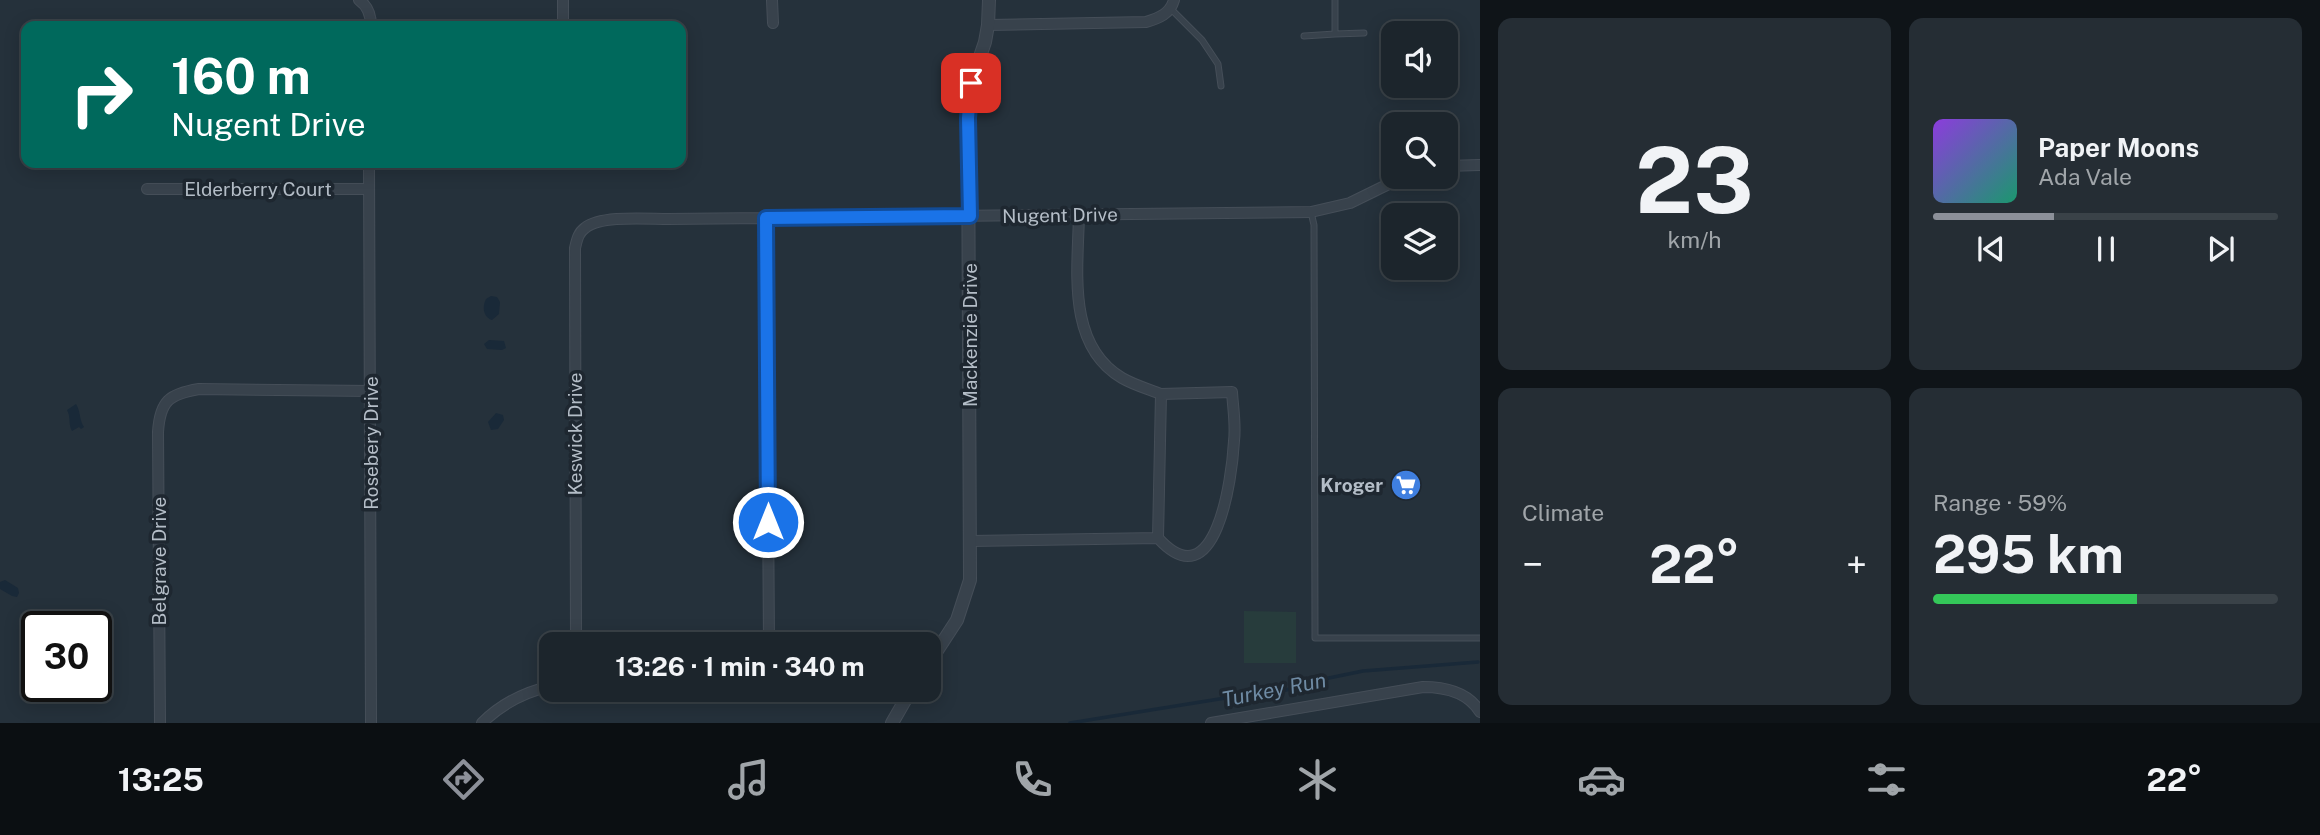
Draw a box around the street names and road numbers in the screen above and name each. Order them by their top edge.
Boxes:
street label: Elderberry Court [184,178,332,200]
street label: Nugent Drive [1002,203,1118,227]
street label: Mackenzie Drive [959,263,981,407]
street label: Keswick Drive [564,372,586,496]
street label: Rosebery Drive [360,376,382,510]
street label: Belgrave Drive [148,497,170,625]

